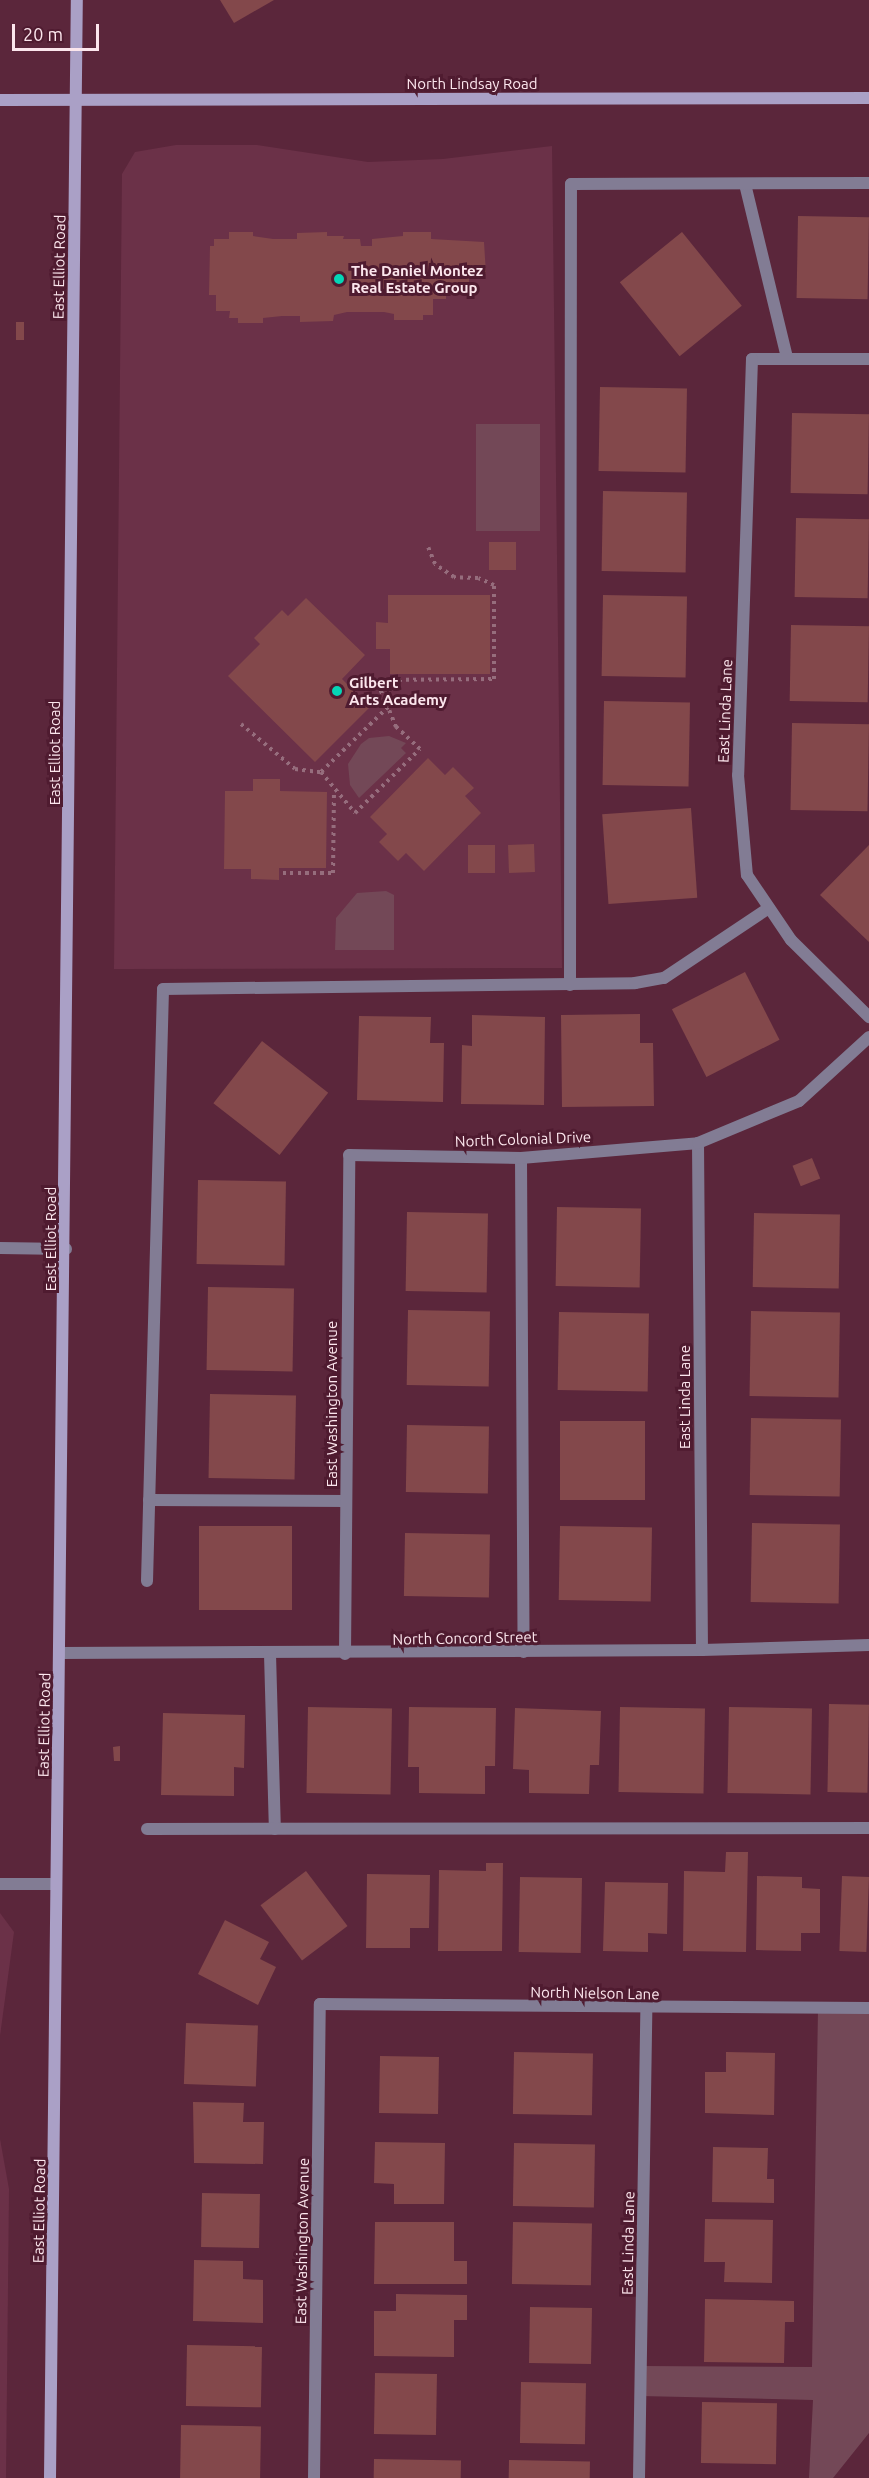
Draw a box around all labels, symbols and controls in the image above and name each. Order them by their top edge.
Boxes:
scale bar [15,12,102,50]
text: 20 m [23,24,63,44]
street label: North Lindsay Road [406,75,538,93]
street label: East Elliot Road [49,215,69,319]
place label: The Daniel Montez Real Estate Group [351,261,483,296]
marker: The Daniel Montez Real Estate Group [332,272,346,286]
street label: East Linda Lane [714,659,736,763]
place label: Gilbert Arts Academy [349,673,447,708]
marker: Gilbert Arts Academy [330,684,344,698]
street label: East Elliot Road [46,701,64,805]
street label: North Colonial Drive [454,1128,592,1150]
street label: East Elliot Road [42,1187,60,1291]
street label: East Washington Avenue [323,1321,341,1487]
street label: East Linda Lane [676,1345,694,1449]
street label: North Concord Street [392,1628,538,1648]
street label: East Elliot Road [34,1673,54,1777]
street label: North Nielson Lane [530,1983,660,2003]
street label: East Washington Avenue [292,2158,312,2324]
street label: East Elliot Road [29,2159,49,2263]
street label: East Linda Lane [618,2191,638,2295]

